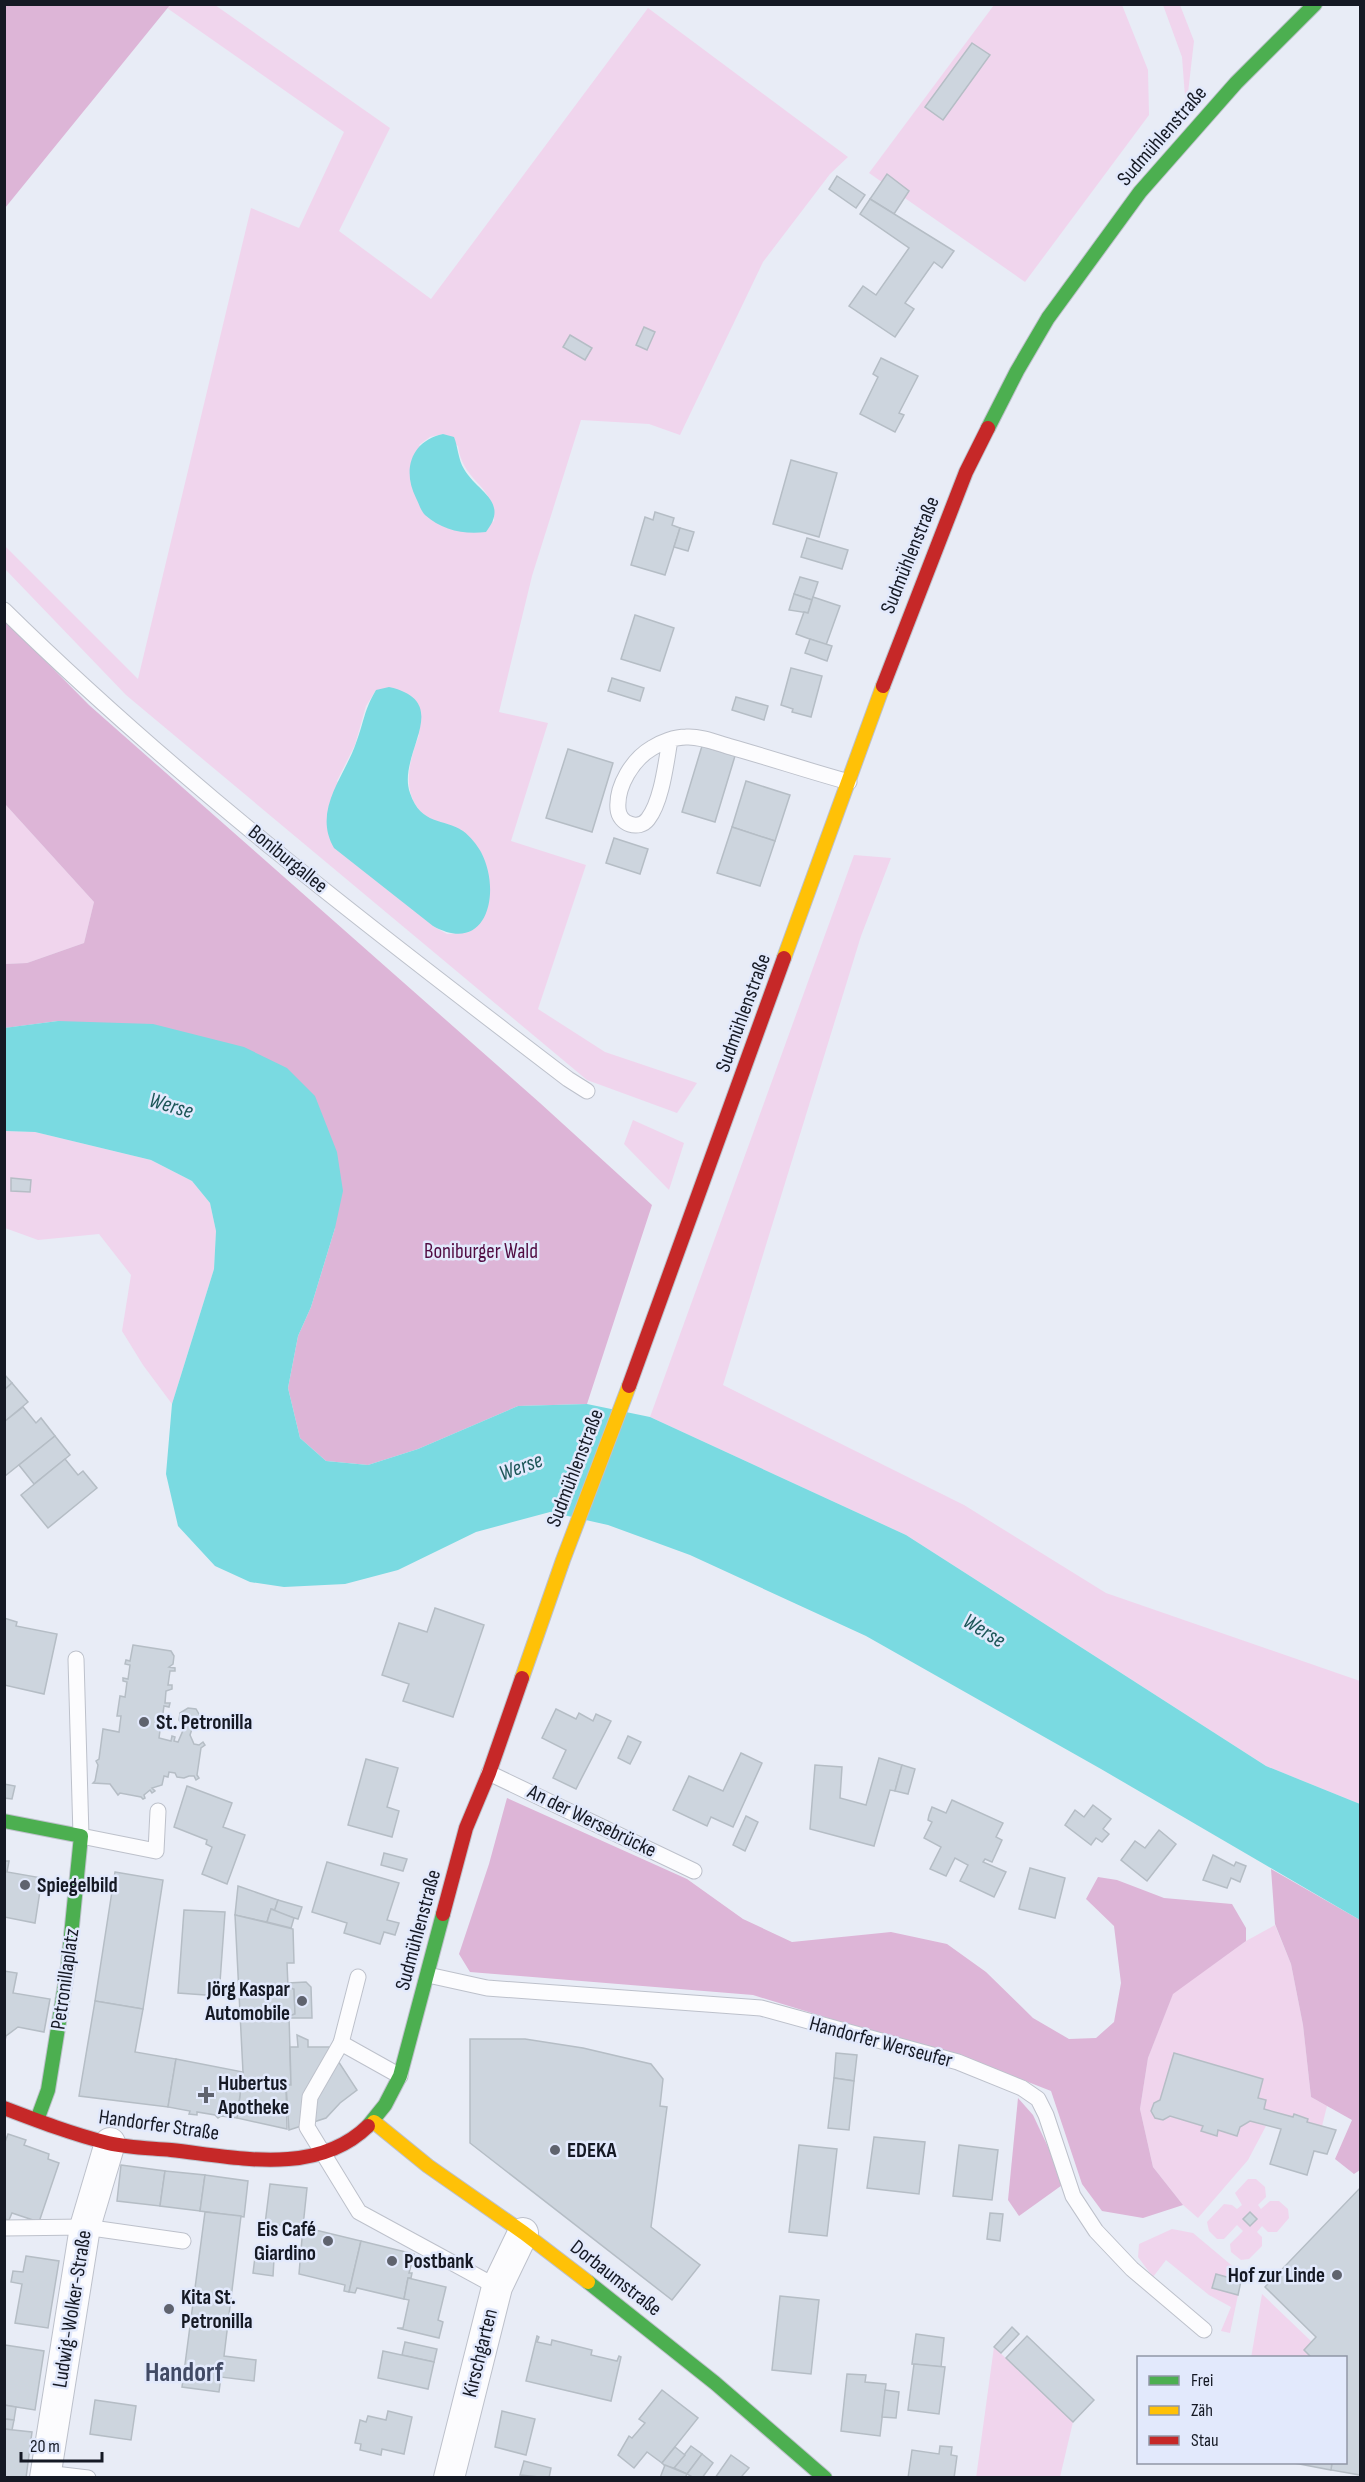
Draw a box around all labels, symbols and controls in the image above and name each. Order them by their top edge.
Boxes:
street label: Sudmühlenstraße [1112,81,1212,191]
street label: Sudmühlenstraße [875,493,945,617]
street label: Boniburgallee [243,819,333,899]
street label: Sudmühlenstraße [710,950,776,1076]
water label: Werse [146,1087,197,1125]
park label: Boniburger Wald [424,1239,538,1264]
street label: Sudmühlenstraße [541,1406,609,1530]
water label: Werse [495,1447,547,1487]
water label: Werse [958,1608,1010,1654]
place label: St. Petronilla [156,1710,252,1735]
marker: St. Petronilla [137,1715,151,1729]
street label: An der Wersebrücke [523,1779,660,1863]
street label: Sudmühlenstraße [390,1867,446,1993]
place label: Spiegelbild [37,1873,118,1898]
marker: Spiegelbild [18,1878,32,1892]
street label: Petronillaplatz [46,1926,85,2031]
place label: Jörg Kaspar Automobile [204,1977,291,2026]
marker: Jörg Kaspar Automobile [295,1994,309,2008]
street label: Handorfer Werseufer [807,2011,955,2073]
place label: Hubertus Apotheke [217,2071,289,2120]
marker: Hubertus Apotheke [199,2088,213,2102]
street label: Handorfer Straße [97,2104,221,2146]
place label: EDEKA [567,2138,617,2163]
marker: EDEKA [548,2143,562,2157]
place label: Eis Café Giardino [254,2217,316,2266]
street label: Ludwig-Wolker-Straße [47,2229,97,2389]
marker: Eis Café Giardino [321,2234,335,2248]
street label: Dorbaumstraße [565,2235,667,2321]
place label: Postbank [404,2249,474,2274]
marker: Postbank [385,2254,399,2268]
place label: Hof zur Linde [1228,2263,1325,2288]
marker: Hof zur Linde [1330,2268,1344,2282]
place label: Kita St. Petronilla [181,2285,253,2334]
marker: Kita St. Petronilla [162,2302,176,2316]
street label: Kirschgarten [457,2306,503,2400]
legend [1137,2356,1347,2464]
district label: Handorf [145,2357,224,2389]
text: Frei [1191,2370,1213,2391]
text: Zäh [1191,2400,1213,2421]
scale bar [21,2425,102,2463]
text: Stau [1191,2430,1219,2451]
text: 20 m [30,2436,60,2457]

